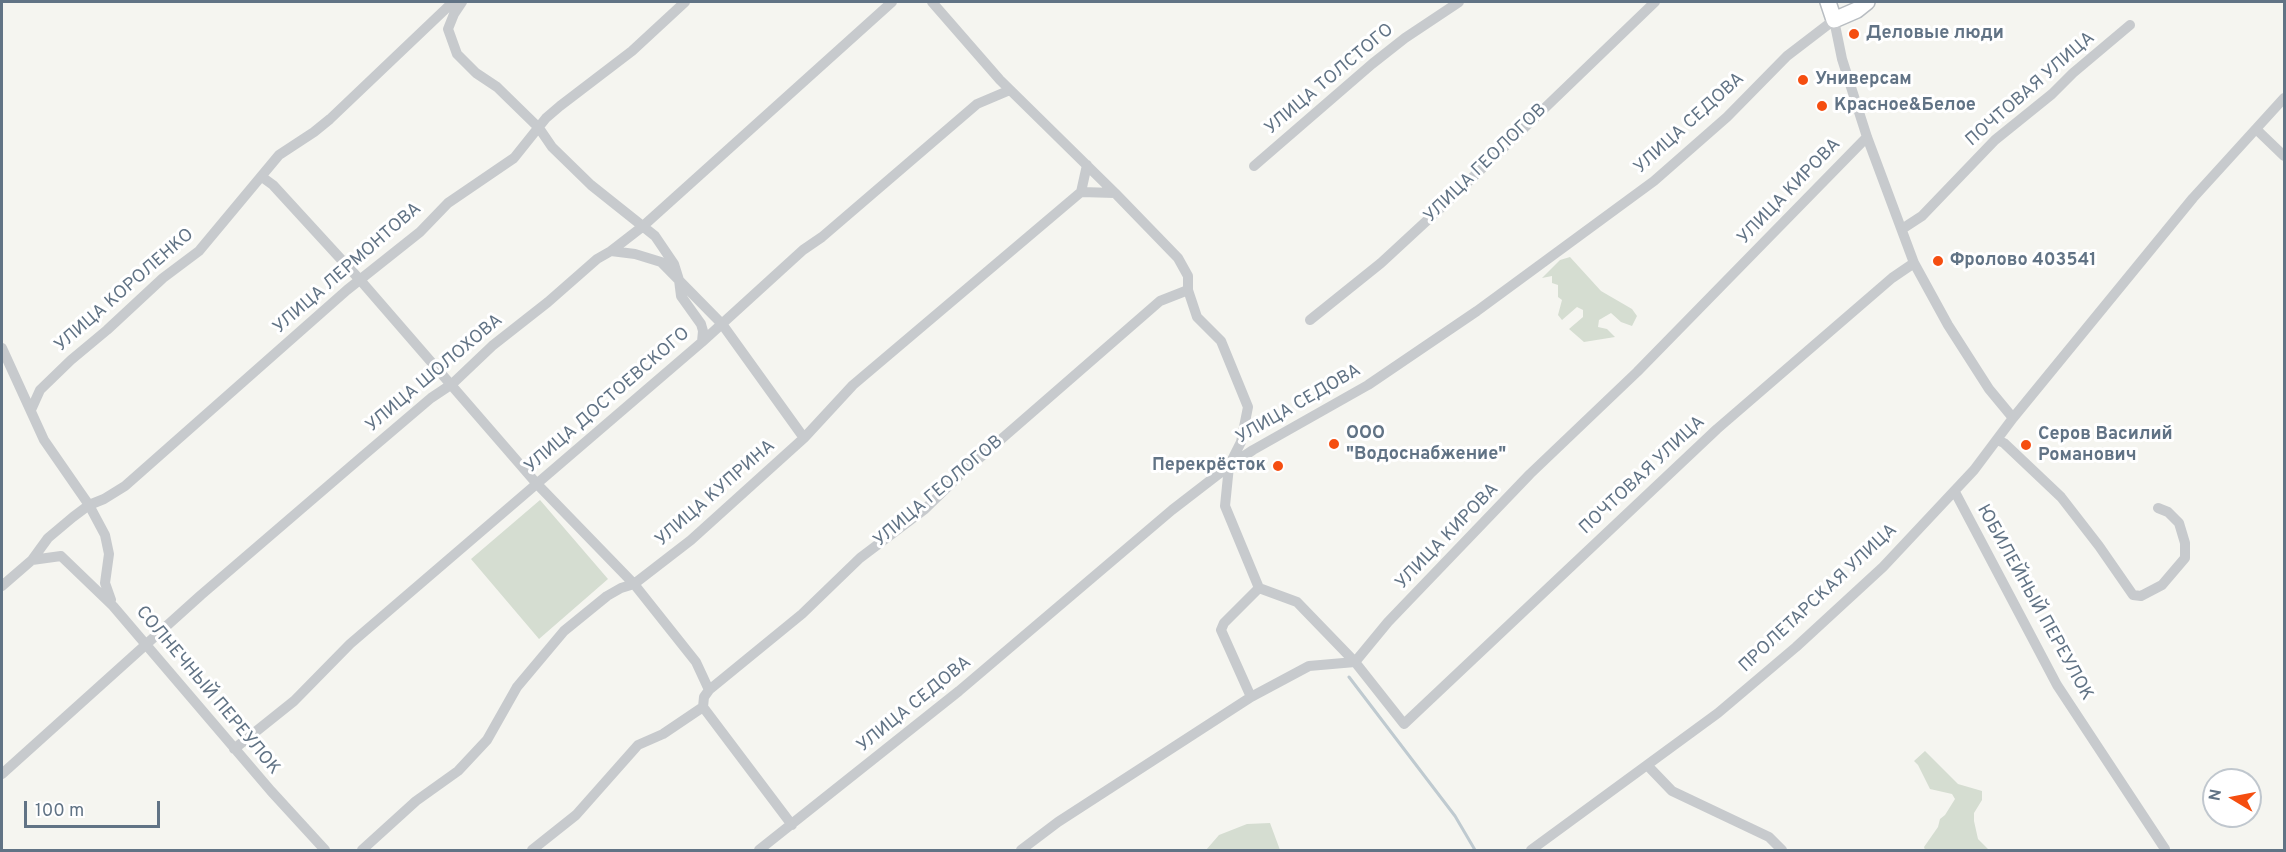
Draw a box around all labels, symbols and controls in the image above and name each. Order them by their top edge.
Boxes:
street label: УЛИЦА ТОЛСТОГО [1261,20,1399,140]
place label: Деловые люди [1866,23,2004,45]
marker: Деловые люди [1847,27,1861,41]
street label: ПОЧТОВАЯ УЛИЦА [1962,28,2100,152]
street label: УЛИЦА СЕДОВА [1631,69,1749,179]
place label: Универсам [1815,69,1912,91]
marker: Универсам [1796,73,1810,87]
place label: Красное&Белое [1834,95,1976,117]
marker: Красное&Белое [1815,99,1829,113]
street label: УЛИЦА ГЕОЛОГОВ [1420,100,1552,228]
street label: УЛИЦА КИРОВА [1734,135,1846,249]
street label: УЛИЦА ЛЕРМОНТОВА [270,199,426,339]
street label: УЛИЦА КОРОЛЕНКО [51,225,199,357]
place label: Фролово 403541 [1950,250,2097,272]
marker: Фролово 403541 [1931,254,1945,268]
street label: УЛИЦА ШОЛОХОВА [362,310,508,438]
street label: УЛИЦА ДОСТОЕВСКОГО [521,324,695,478]
street label: УЛИЦА СЕДОВА [1233,360,1365,450]
street label: ПОЧТОВАЯ УЛИЦА [1576,412,1710,540]
place label: ООО "Водоснабжение" [1346,423,1506,466]
place label: Серов Василий Романович [2038,424,2173,466]
street label: УЛИЦА ГЕОЛОГОВ [870,432,1008,552]
street label: УЛИЦА КУПРИНА [652,436,780,552]
marker: ООО "Водоснабжение" [1327,437,1341,451]
marker: Серов Василий Романович [2019,438,2033,452]
place label: Перекрёсток [1152,455,1266,477]
marker: Перекрёсток [1271,459,1285,473]
street label: УЛИЦА КИРОВА [1392,480,1504,594]
street label: ЮБИЛЕЙНЫЙ ПЕРЕУЛОК [1971,501,2097,705]
street label: ПРОЛЕТАРСКАЯ УЛИЦА [1736,520,1902,678]
street label: СОЛНЕЧНЫЙ ПЕРЕУЛОК [130,602,284,780]
street label: УЛИЦА СЕДОВА [854,652,976,758]
north arrow [2202,768,2262,828]
text: N [2205,788,2227,803]
scale bar [27,789,164,827]
text: 100 m [35,800,84,823]

